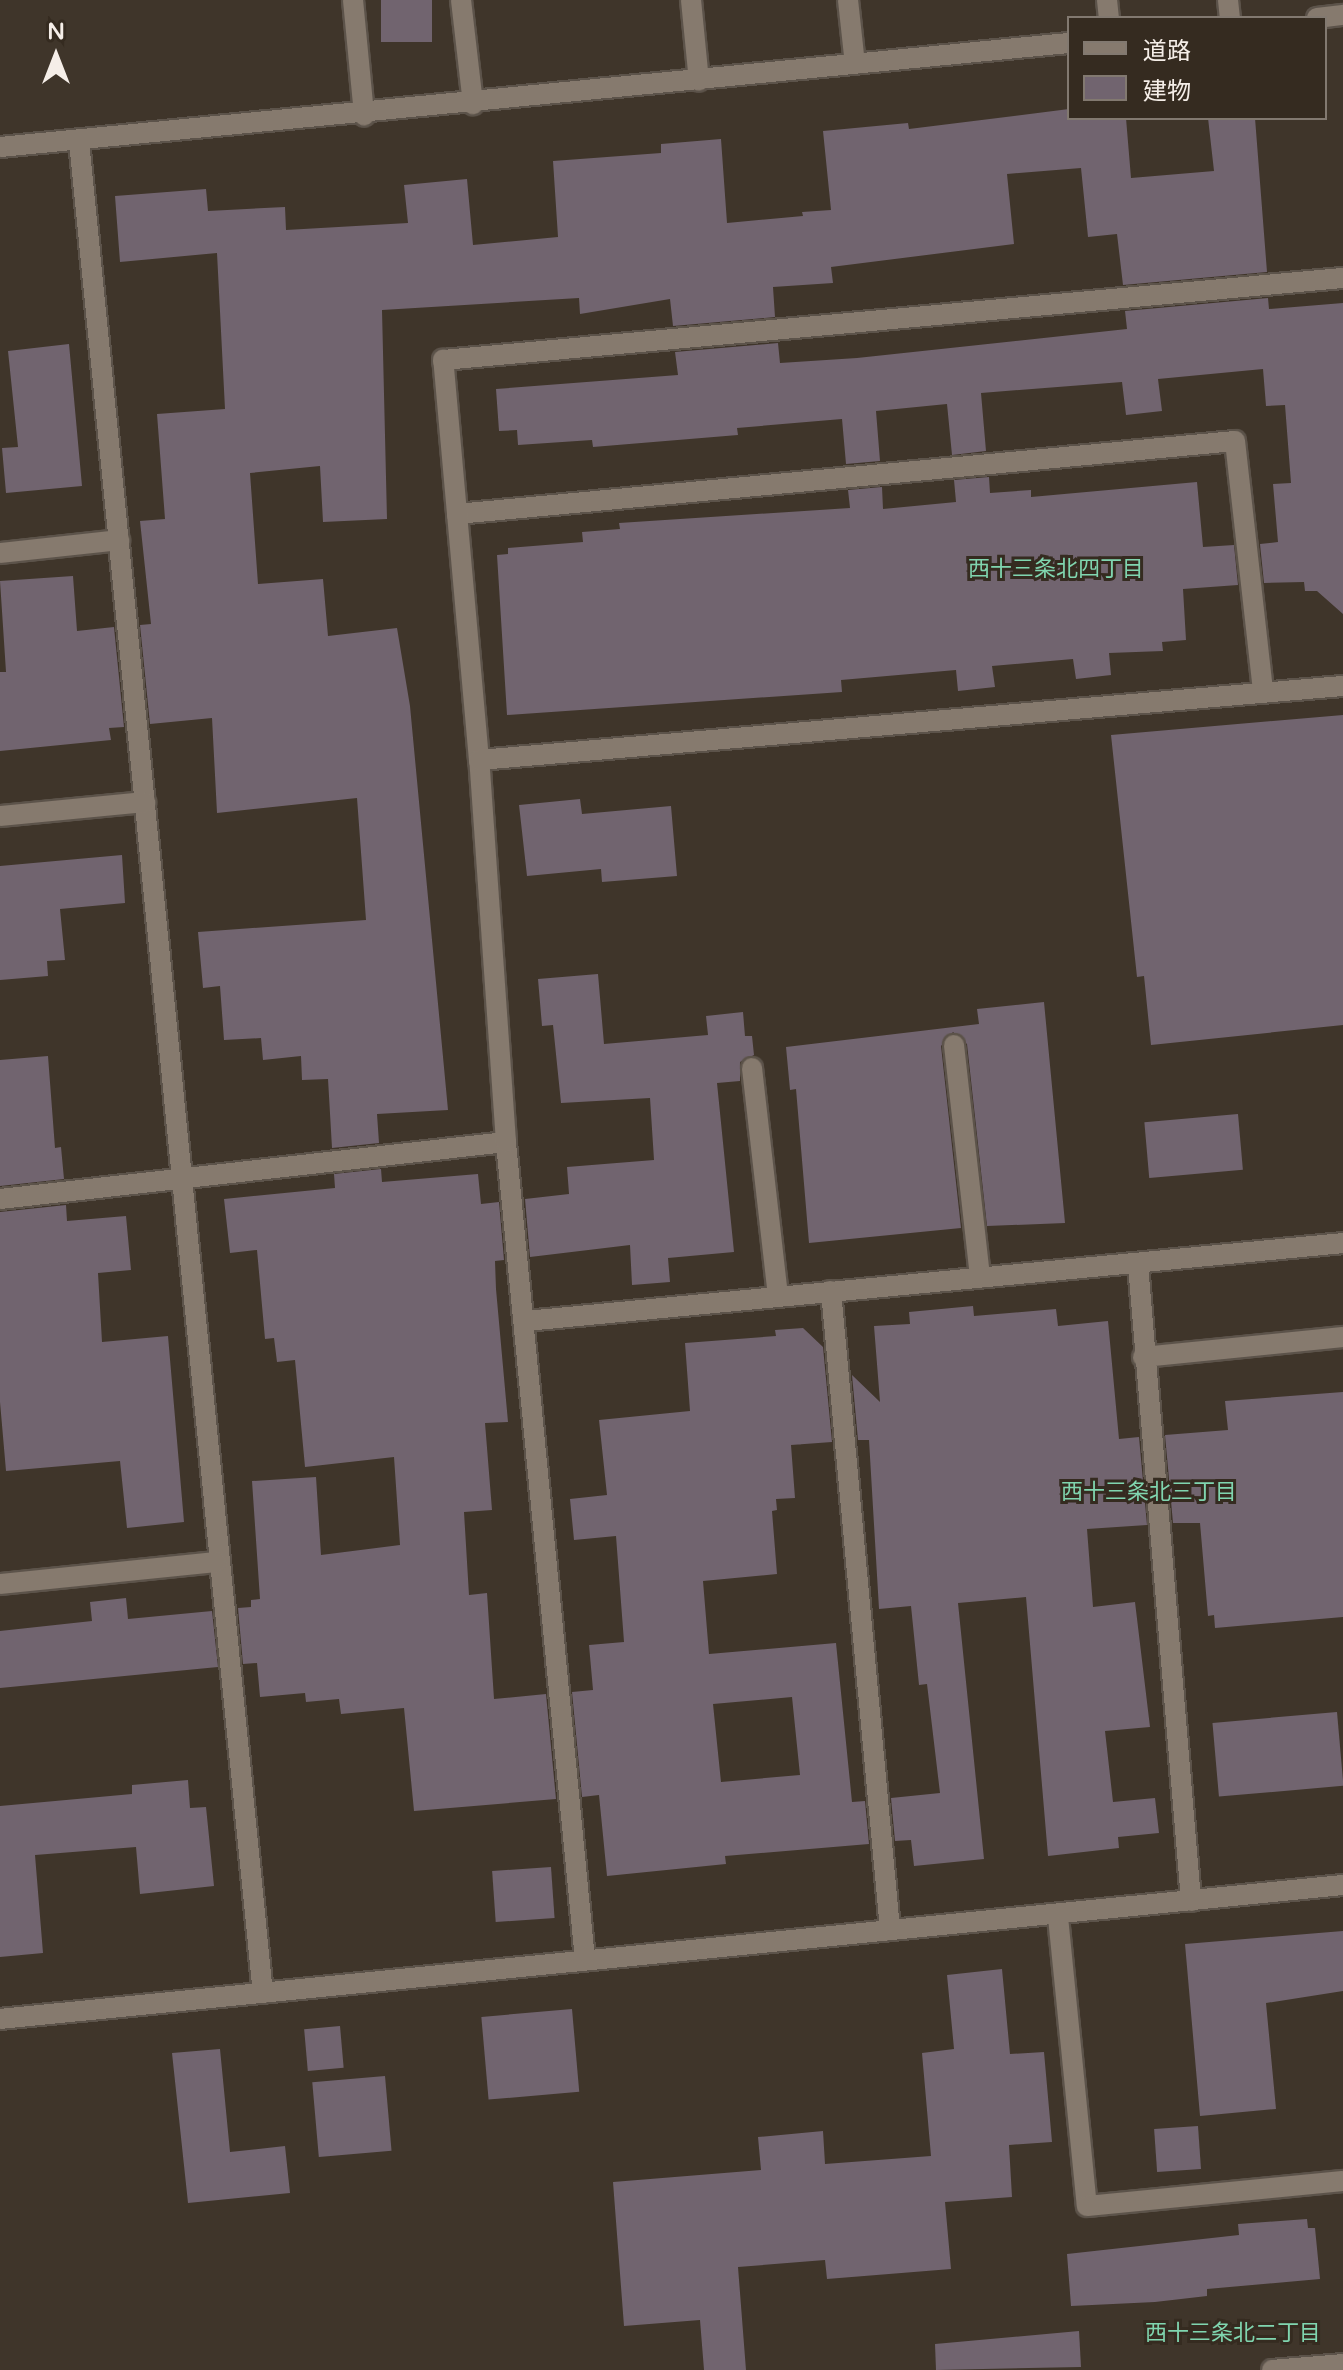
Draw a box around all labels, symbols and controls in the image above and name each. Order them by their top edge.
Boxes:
north arrow [16,16,96,96]
legend [1067,16,1327,120]
text: N [47,19,65,45]
text: 道路 [1143,37,1191,66]
text: 建物 [1143,77,1191,106]
district label: 西十三条北四丁目 [968,557,1144,583]
district label: 西十三条北三丁目 [1061,1480,1237,1506]
district label: 西十三条北二丁目 [1145,2321,1321,2347]

